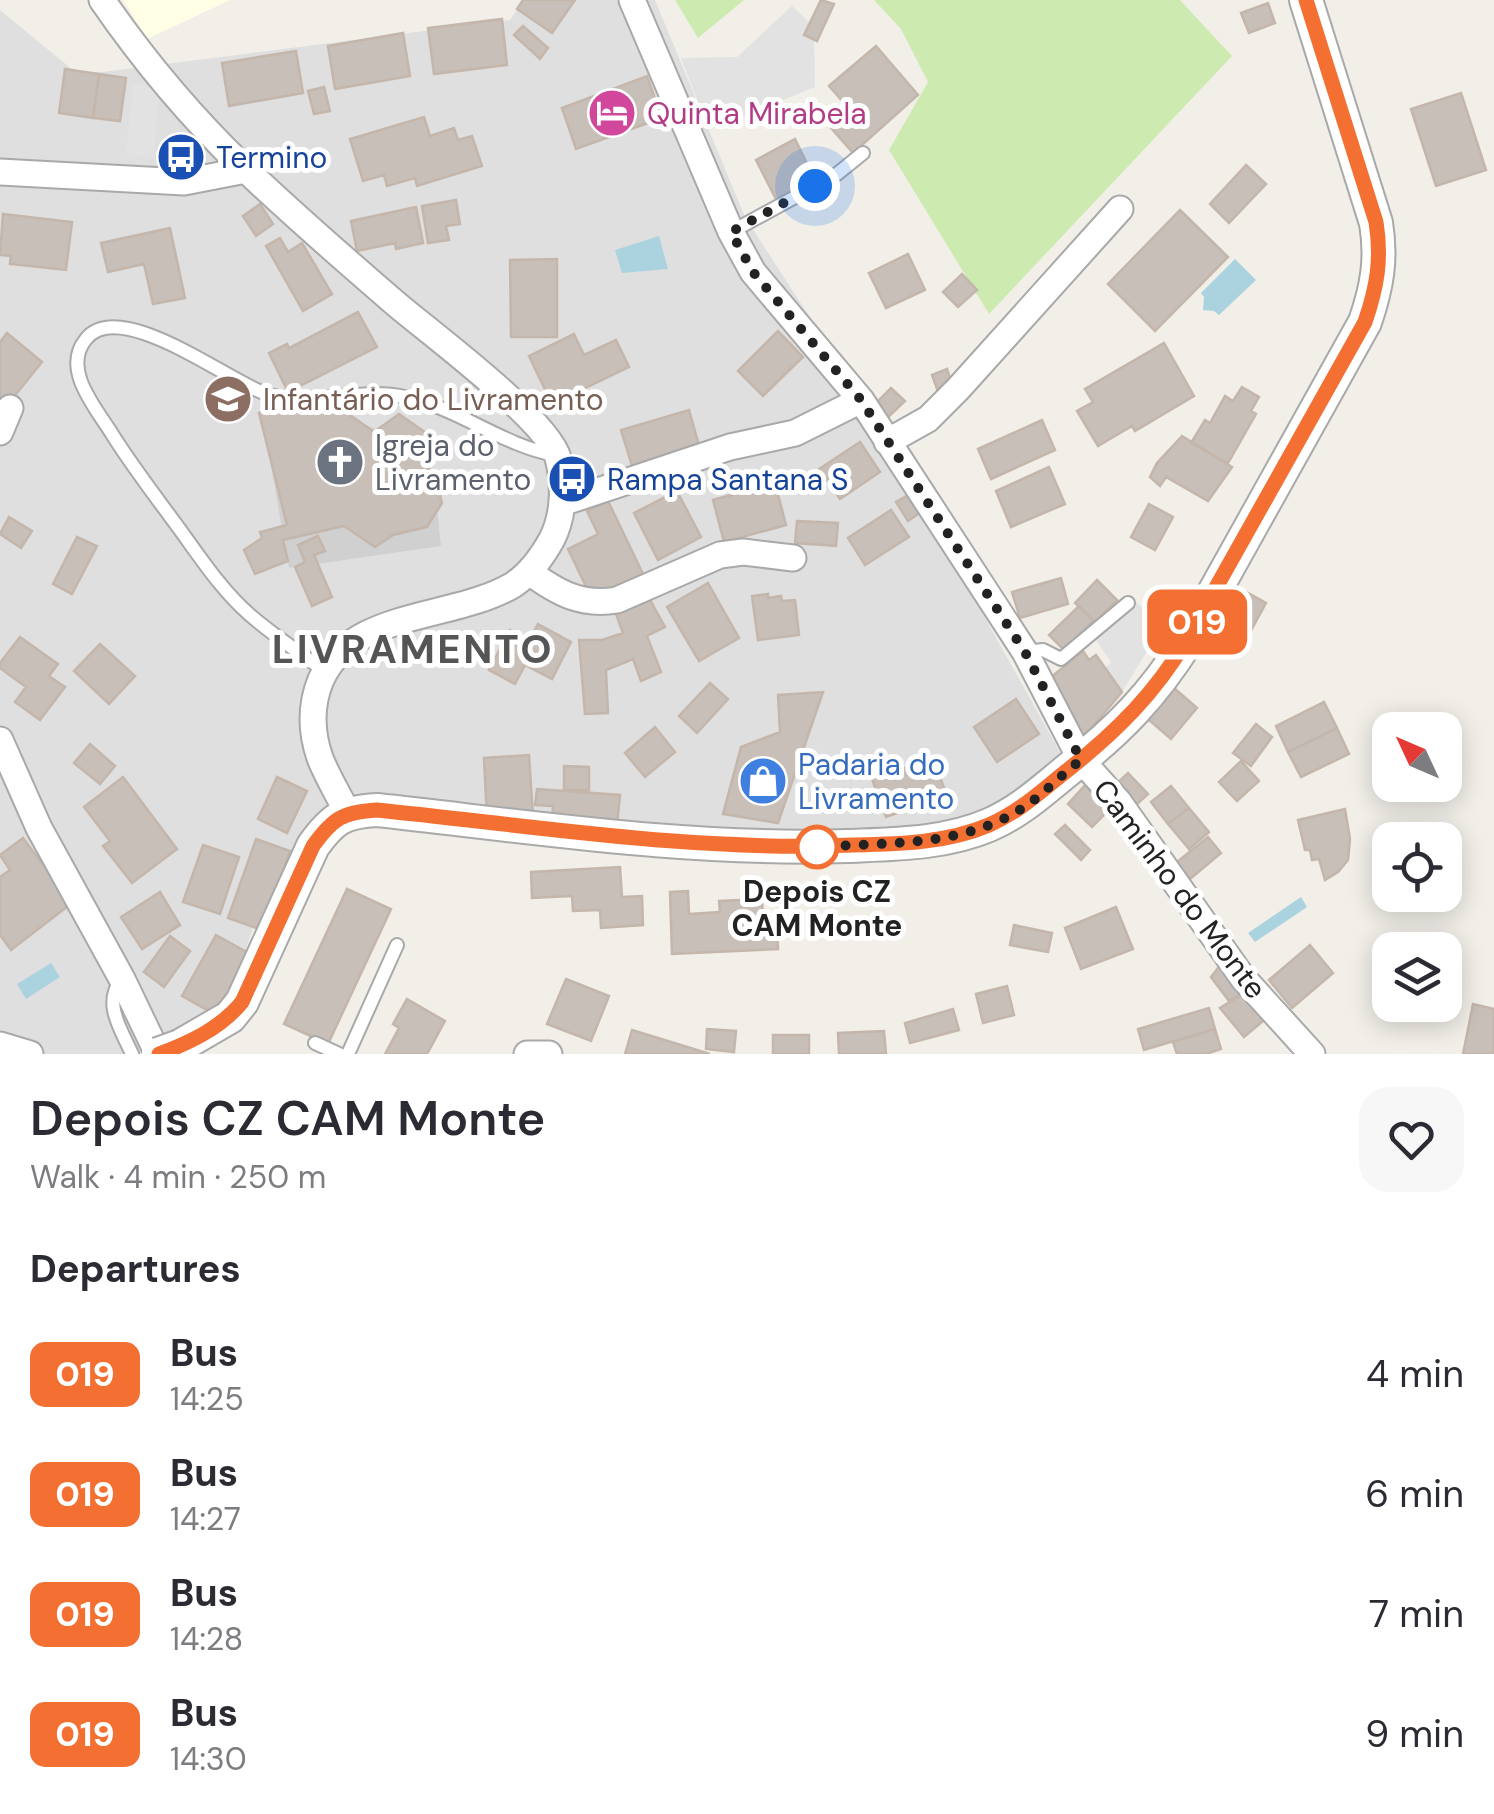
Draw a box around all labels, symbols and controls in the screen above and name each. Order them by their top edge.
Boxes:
hotel icon: Quinta Mirabela [586,87,638,139]
place label: Quinta Mirabela [647,94,867,133]
bus stop icon: Termino [155,131,207,183]
place label: Termino [216,138,327,177]
your location [790,161,840,211]
school or university icon: Infantário do Livramento [202,373,254,425]
place label: Infantário do Livramento [263,380,603,419]
place label: Igreja do Livramento [375,426,531,499]
church icon: Igreja do Livramento [314,436,366,488]
bus stop icon: Rampa Santana S [546,453,598,505]
place label: Rampa Santana S [607,460,848,499]
line badge: 019 [1140,590,1254,654]
text: 019 [1167,599,1227,645]
district label: LIVRAMENTO [272,623,554,675]
north arrow [1372,712,1462,802]
map controls [1372,712,1462,1022]
place label: Padaria do Livramento [798,745,954,818]
shop icon: Padaria do Livramento [737,755,789,807]
street label: Caminho do Monte [1085,771,1275,1007]
button: locate [1372,822,1462,912]
marker: Depois CZ CAM Monte [796,826,838,868]
place label: Depois CZ CAM Monte [732,872,902,945]
button: layers [1372,932,1462,1022]
text: Depois CZ CAM Monte [30,1087,545,1150]
button: heart [1359,1087,1464,1192]
text: Walk · 4 min · 250 m [30,1156,326,1198]
text: Departures [30,1244,241,1294]
text: Bus [170,1328,238,1378]
text: 4 min [1366,1349,1464,1399]
text: 019 [55,1351,115,1397]
text: 14:25 [170,1378,244,1420]
text: Bus [170,1448,238,1498]
text: 6 min [1365,1469,1464,1519]
text: 019 [55,1471,115,1517]
text: 14:27 [170,1498,241,1540]
text: Bus [170,1568,238,1618]
text: 7 min [1369,1589,1464,1639]
text: 019 [55,1591,115,1637]
text: 14:28 [170,1618,243,1660]
text: Bus [170,1688,238,1738]
text: 9 min [1365,1709,1464,1759]
text: 019 [55,1711,115,1757]
text: 14:30 [170,1738,247,1780]

